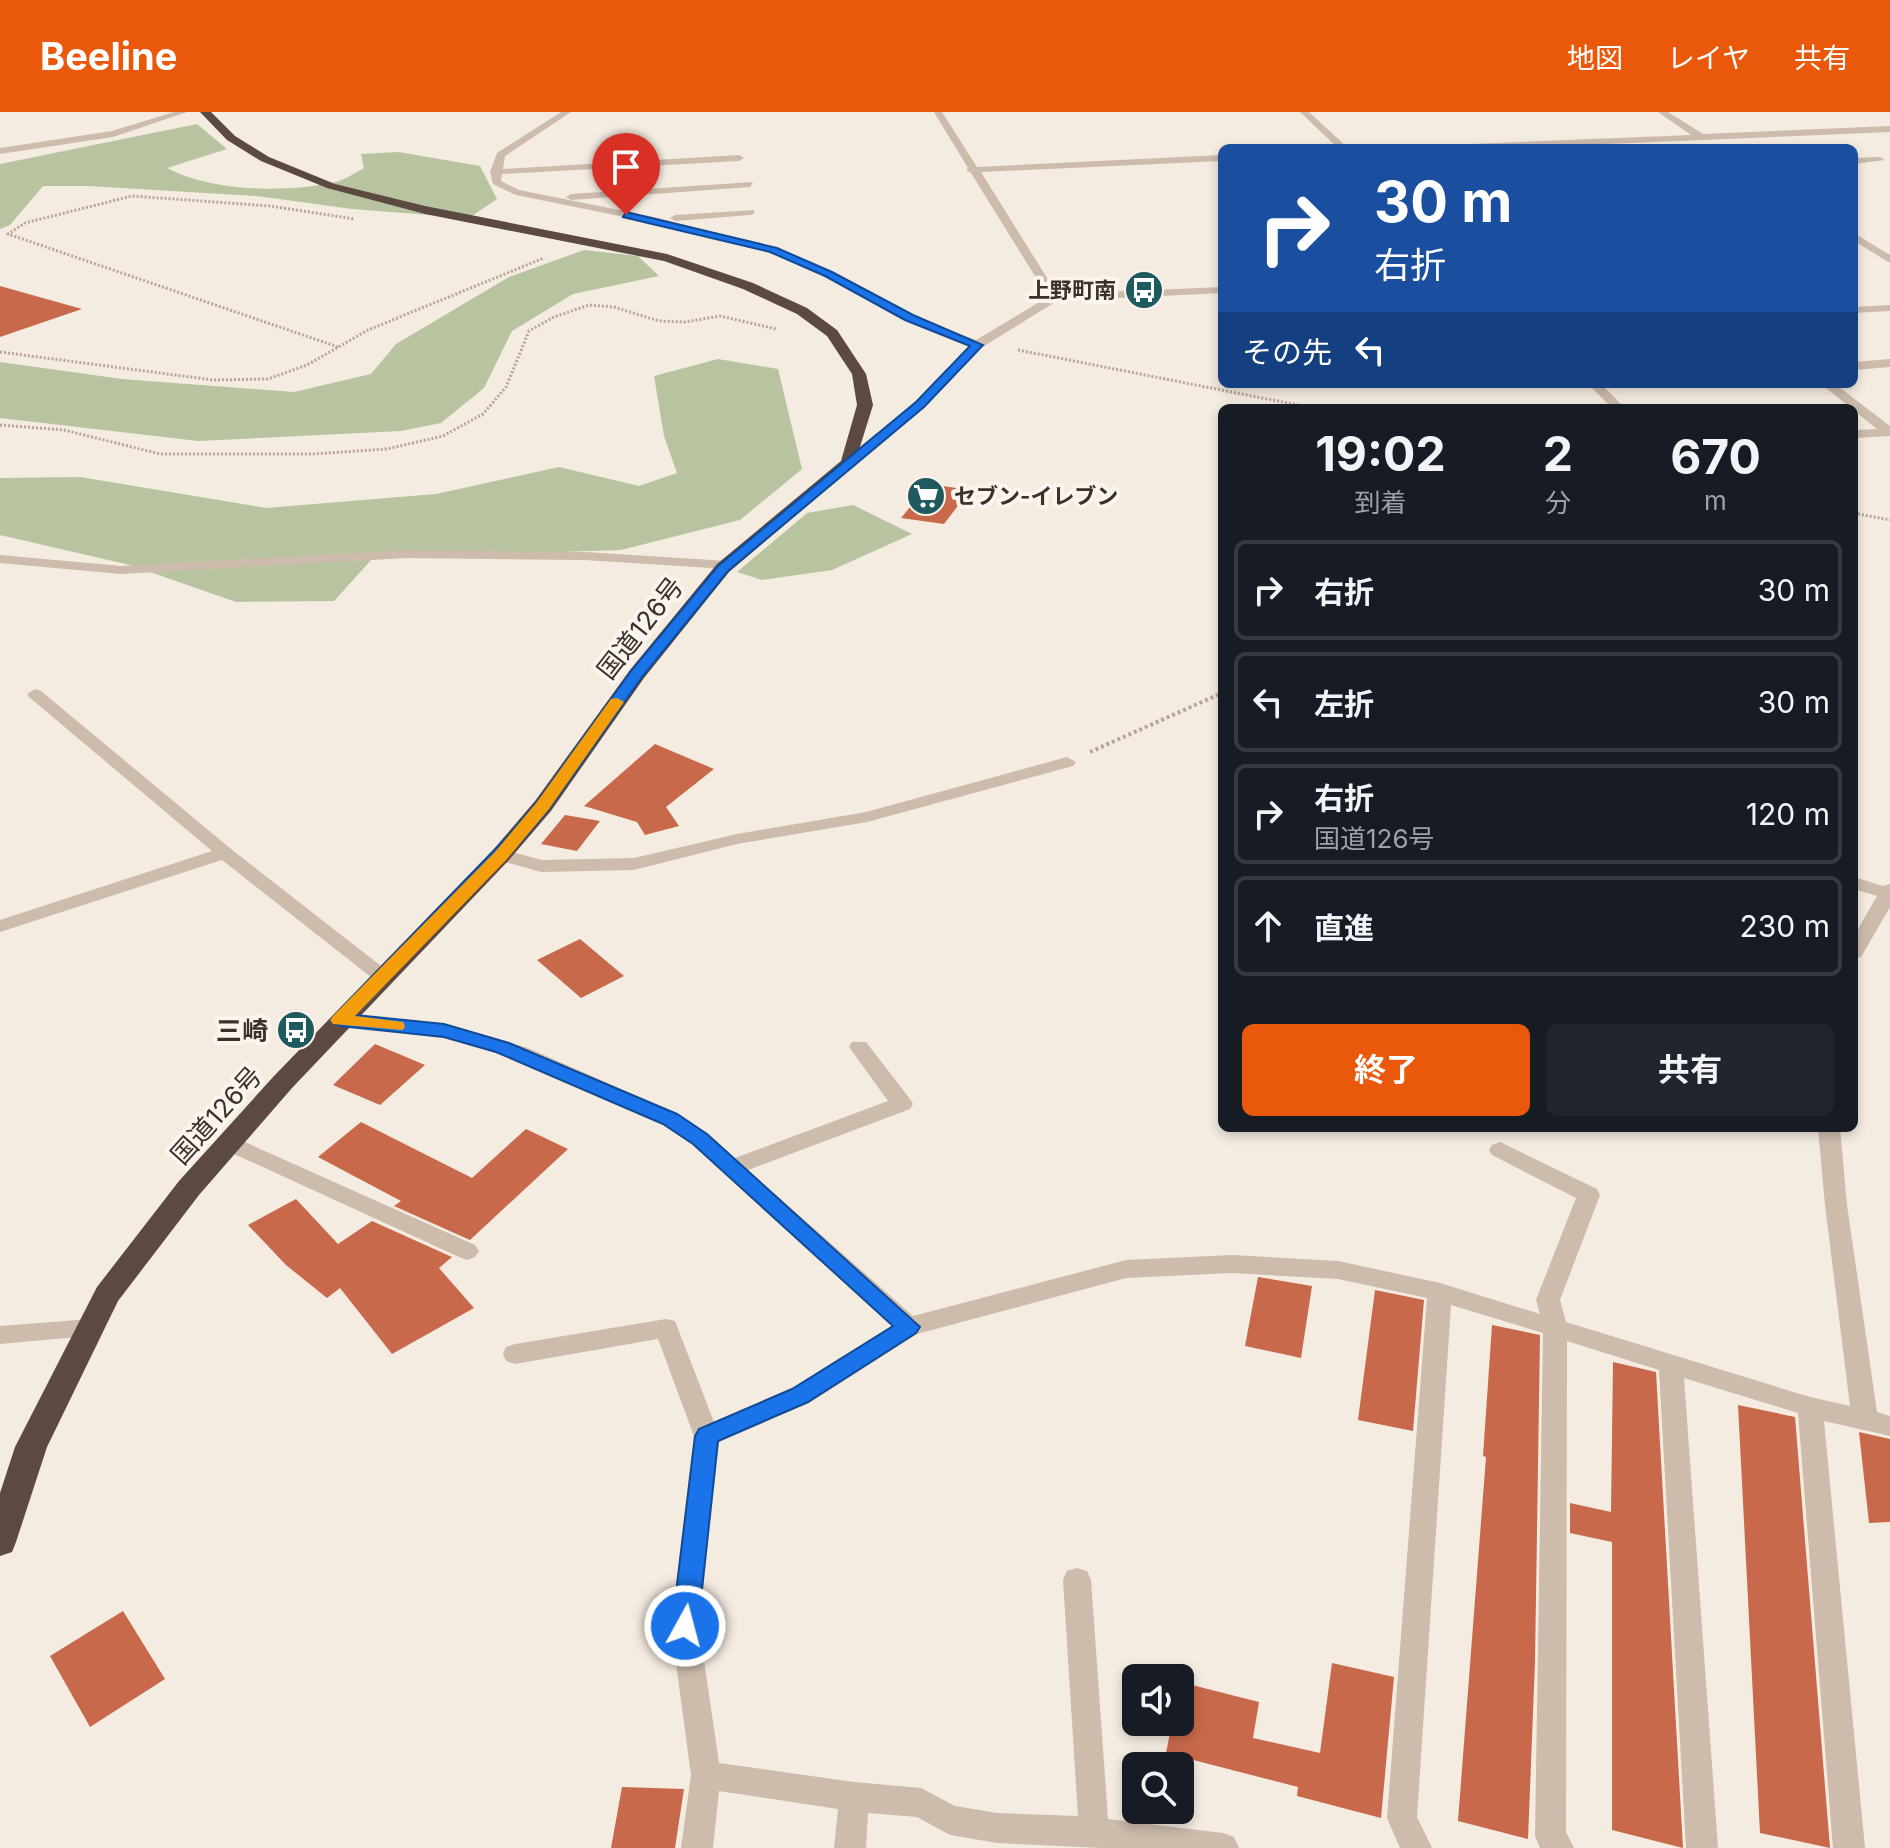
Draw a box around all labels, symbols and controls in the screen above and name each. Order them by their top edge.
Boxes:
text: Beeline [40,33,177,79]
text: 地図 [1567,41,1623,75]
text: レイヤ [1667,41,1750,75]
text: 共有 [1794,41,1850,75]
pin [592,133,660,215]
icon: arrive [604,145,648,189]
text: 30 m [1374,168,1512,236]
icon: right [1242,176,1346,280]
text: 右折 [1374,243,1446,287]
bus stop icon: 上野町南 [1123,269,1165,311]
place label: 上野町南 [1028,277,1116,303]
icon: left [1348,328,1392,372]
text: その先 [1242,334,1332,370]
text: 19:02 [1315,424,1446,483]
text: 2 [1543,424,1573,483]
text: 670 [1670,427,1761,486]
supermarket icon: セブン-イレブン [905,475,947,517]
place label: セブン-イレブン [954,483,1118,509]
text: m [1704,485,1727,516]
text: 到着 [1354,487,1406,518]
text: 分 [1545,487,1571,518]
icon: right [1246,568,1290,612]
street label: 国道126号 [591,571,689,685]
text: 30 m [1758,572,1830,608]
text: 右折 [1314,574,1374,610]
icon: left [1246,680,1290,724]
text: 30 m [1758,684,1830,720]
text: 左折 [1314,686,1374,722]
text: 右折 [1314,780,1374,816]
icon: right [1246,792,1290,836]
text: 120 m [1746,796,1830,832]
text: 国道126号 [1314,823,1435,854]
icon: ahead [1246,904,1290,948]
text: 230 m [1740,908,1830,944]
text: 直進 [1314,910,1374,946]
bus stop icon: 三崎 [275,1009,317,1051]
place label: 三崎 [216,1015,268,1046]
button: 終了 [1242,1024,1530,1116]
button: 共有 [1546,1024,1834,1116]
street label: 国道126号 [164,1060,268,1170]
position arrow [643,1584,727,1668]
map controls [1122,1664,1194,1824]
button: sound [1122,1664,1194,1736]
button: search [1122,1752,1194,1824]

